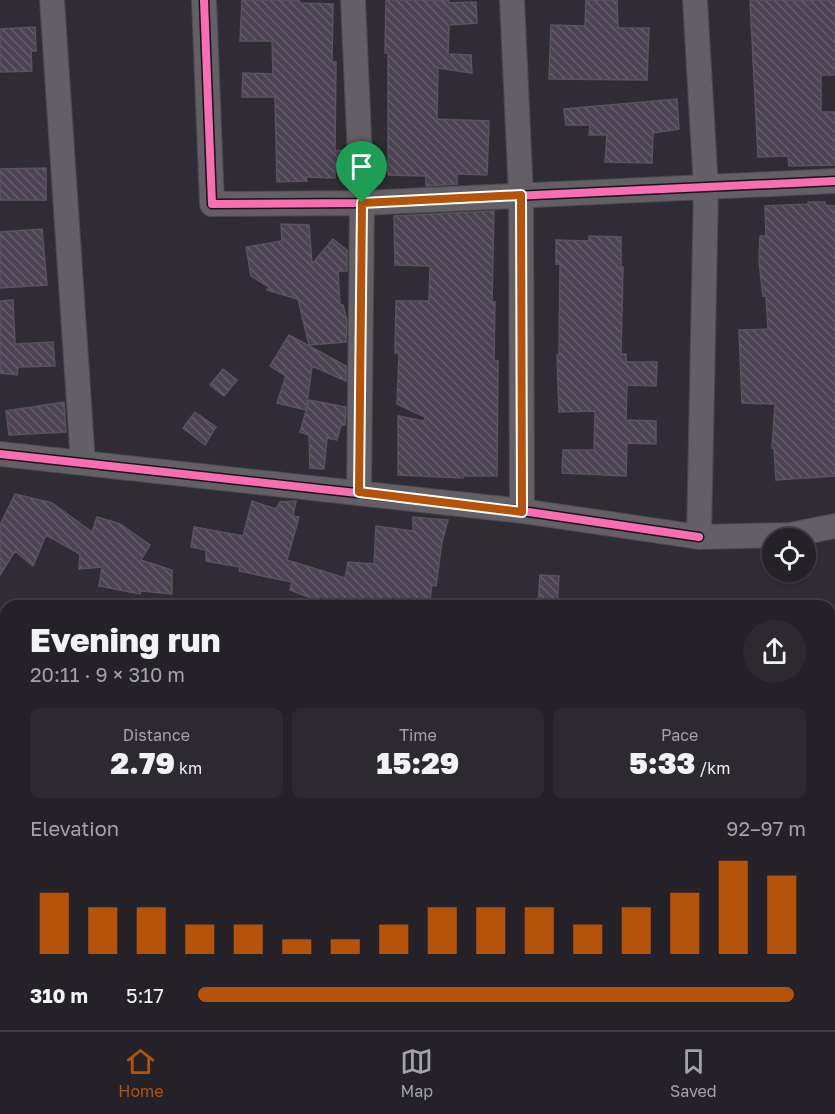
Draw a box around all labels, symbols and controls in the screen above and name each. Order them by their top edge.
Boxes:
pin [336,141,387,203]
icon: arrive [345,150,378,183]
map controls [762,528,816,582]
button: locate [762,528,816,582]
text: Evening run [30,620,221,659]
button: share [743,620,806,683]
text: 20:11 · 9 × 310 m [30,662,185,686]
text: Distance [123,725,190,745]
text: Time [399,725,437,745]
text: Pace [661,725,698,745]
text: 2.79 [111,745,175,781]
text: 15:29 [377,745,459,781]
text: 5:33 [629,745,696,781]
text: km [175,758,202,778]
text: /km [696,758,730,778]
text: Elevation [30,816,119,840]
text: 92–97 m [726,816,806,840]
text: 310 m [30,983,88,1007]
text: 5:17 [126,983,164,1007]
tab: Home [118,1045,164,1101]
tab: Map [400,1045,433,1101]
tab: Saved [670,1045,717,1101]

